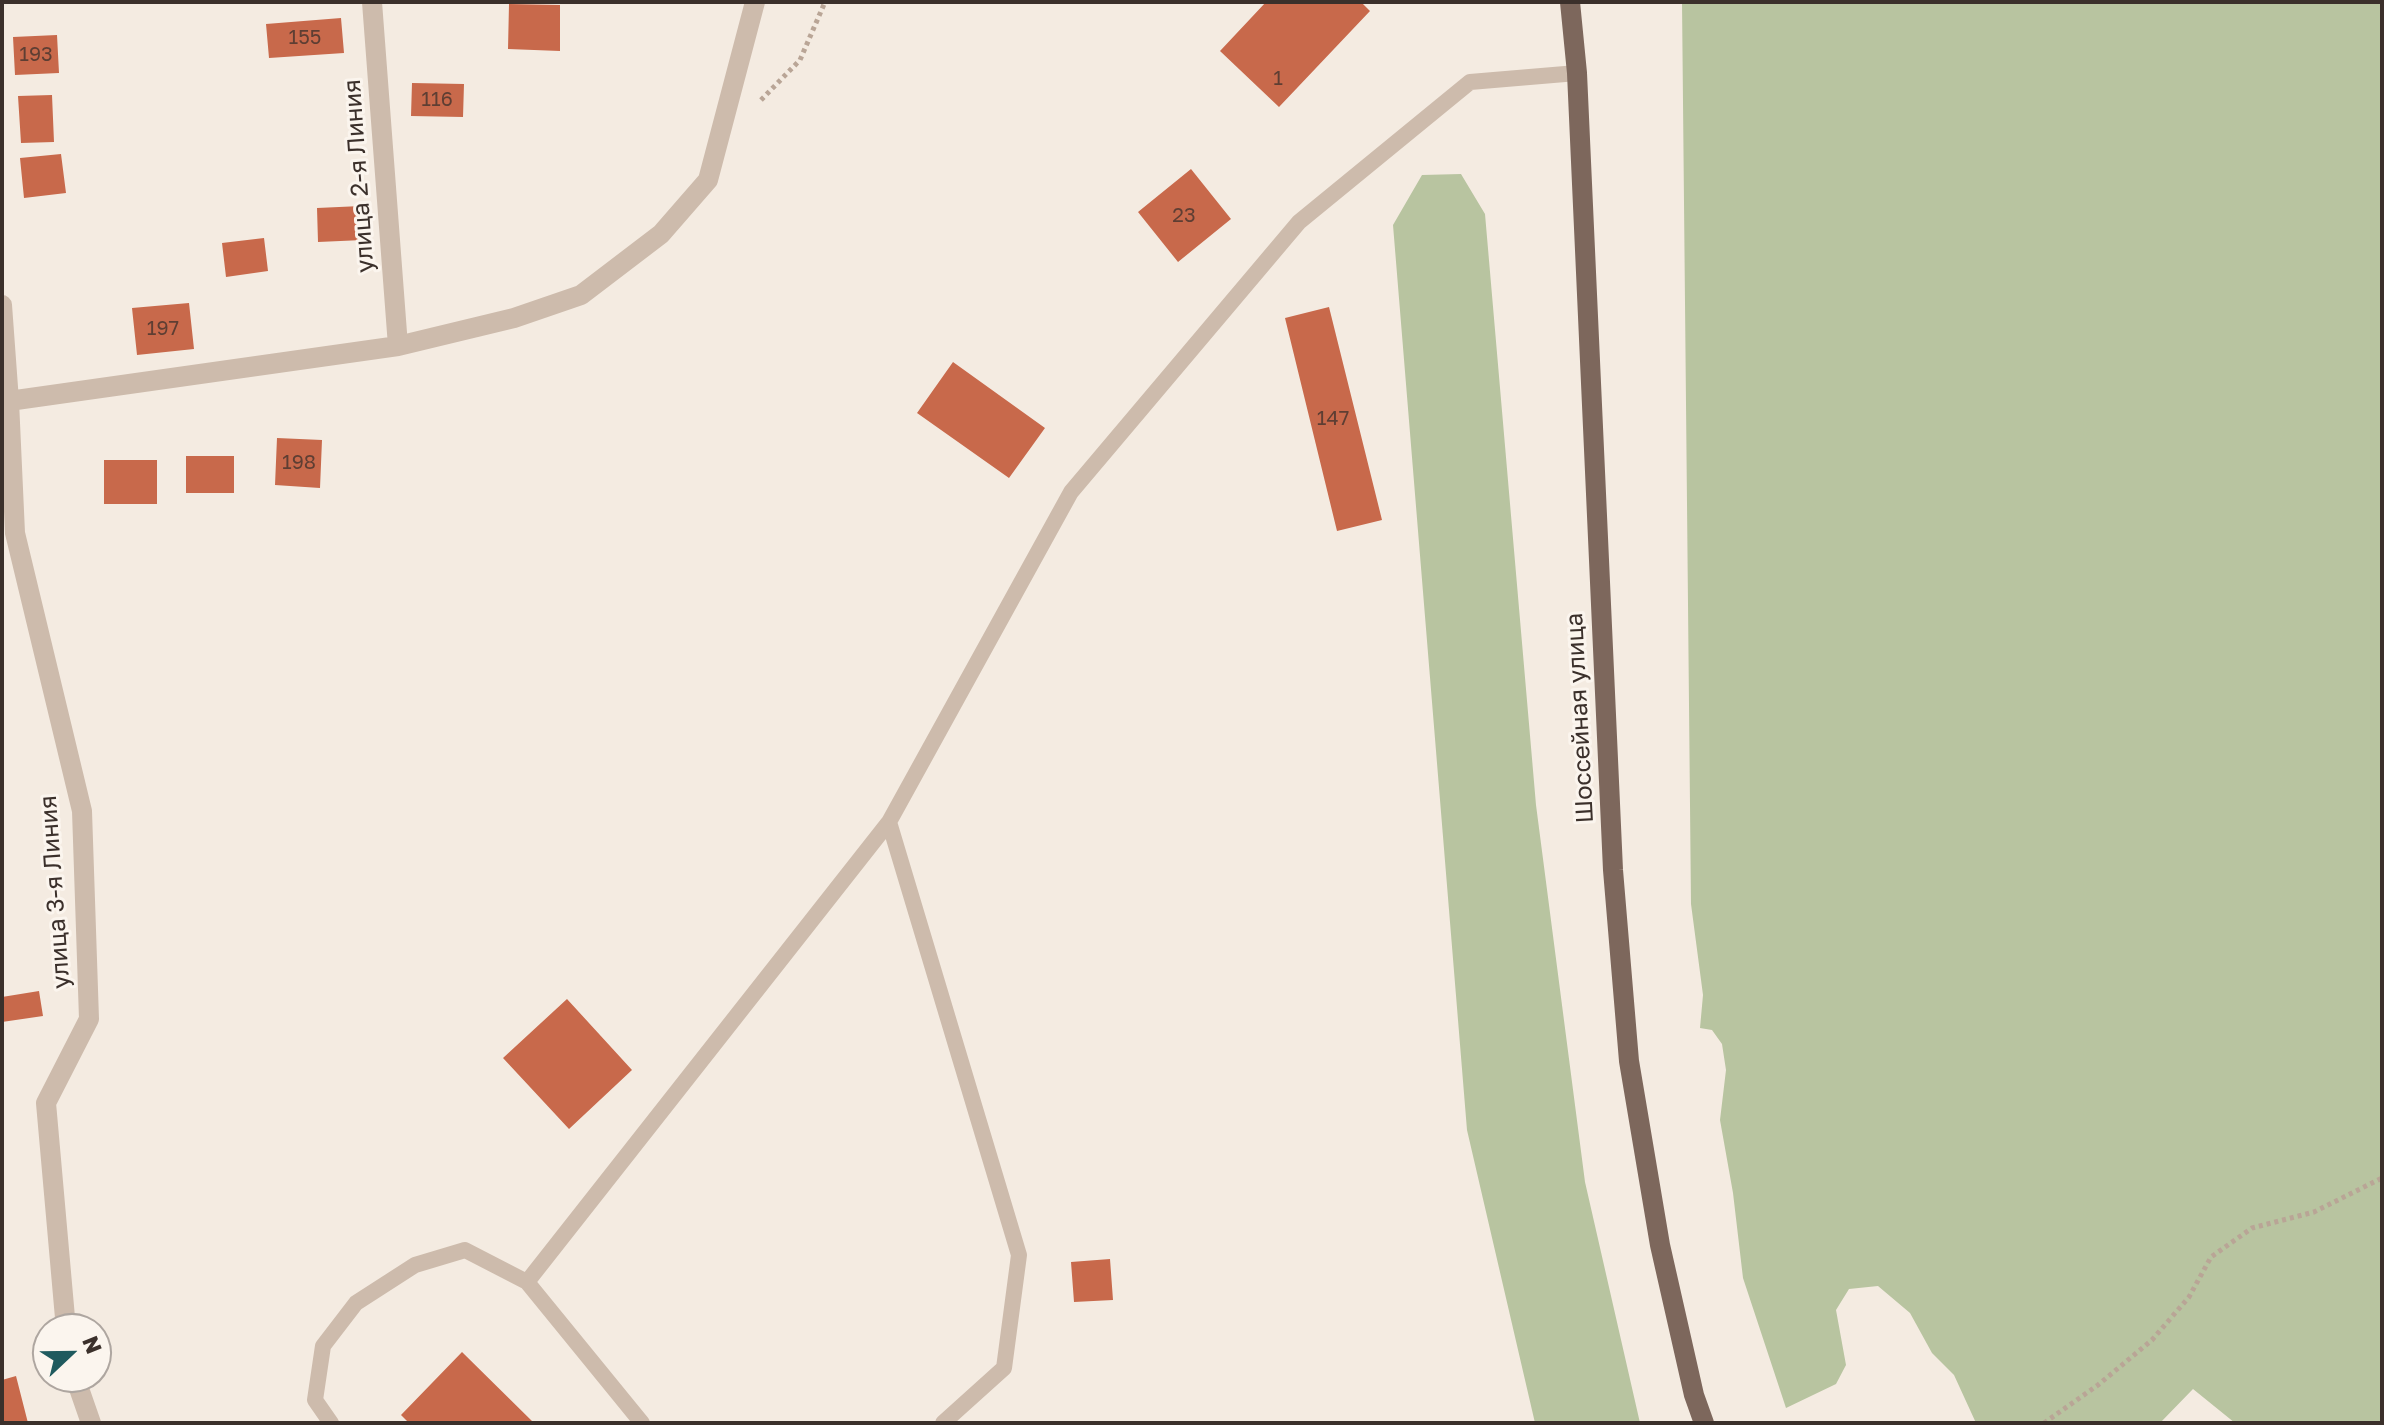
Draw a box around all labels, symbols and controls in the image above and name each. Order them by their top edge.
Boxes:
house number: 155 [289,26,321,50]
house number: 193 [19,43,53,67]
house number: 1 [1273,67,1283,91]
street label: улица 2-я Линия [338,78,380,274]
house number: 116 [421,88,453,112]
house number: 23 [1172,204,1196,228]
house number: 197 [147,317,179,341]
house number: 147 [1317,407,1349,431]
house number: 198 [282,451,316,475]
street label: Шоссейная улица [1560,612,1600,824]
street label: улица 3-я Линия [34,794,76,990]
north arrow [32,1313,112,1393]
text: N [77,1332,109,1357]

